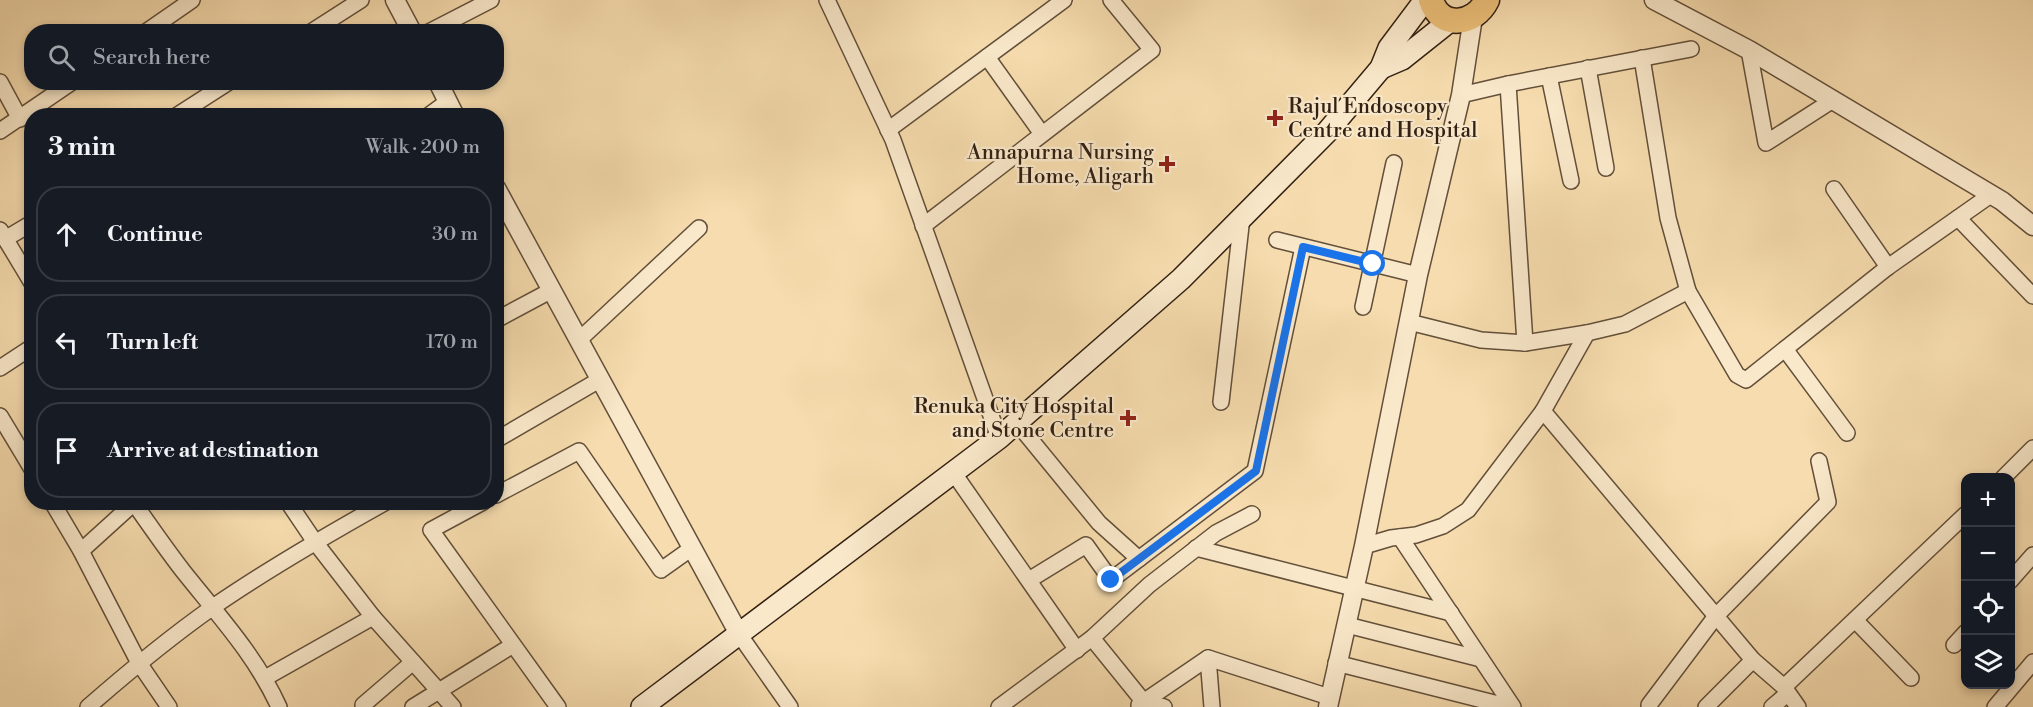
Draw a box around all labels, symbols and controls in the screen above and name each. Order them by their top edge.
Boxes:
search box [24,24,504,90]
icon: search [45,41,78,74]
text: Search here [93,44,210,71]
place label: Rajul Endoscopy Centre and Hospital [1288,94,1477,144]
marker: Rajul Endoscopy Centre and Hospital [1266,109,1284,127]
text: 3 min [48,131,116,163]
text: Walk · 200 m [366,135,480,160]
place label: Annapurna Nursing Home, Aligarh [966,140,1154,190]
marker: Annapurna Nursing Home, Aligarh [1158,155,1176,173]
icon: ahead [50,218,83,251]
text: Continue [107,221,203,248]
text: 30 m [432,222,478,247]
route start [1359,250,1385,276]
icon: left [50,326,83,359]
text: Turn left [107,329,198,356]
text: 170 m [426,330,478,355]
place label: Renuka City Hospital and Stone Centre [914,394,1114,444]
marker: Renuka City Hospital and Stone Centre [1119,409,1137,427]
icon: arrive [50,434,83,467]
text: Arrive at destination [107,437,319,464]
map controls [1961,473,2015,689]
button: + [1961,473,2015,527]
button: − [1961,527,2015,581]
route end [1097,566,1123,592]
button: locate [1961,581,2015,635]
button: layers [1961,635,2015,689]

